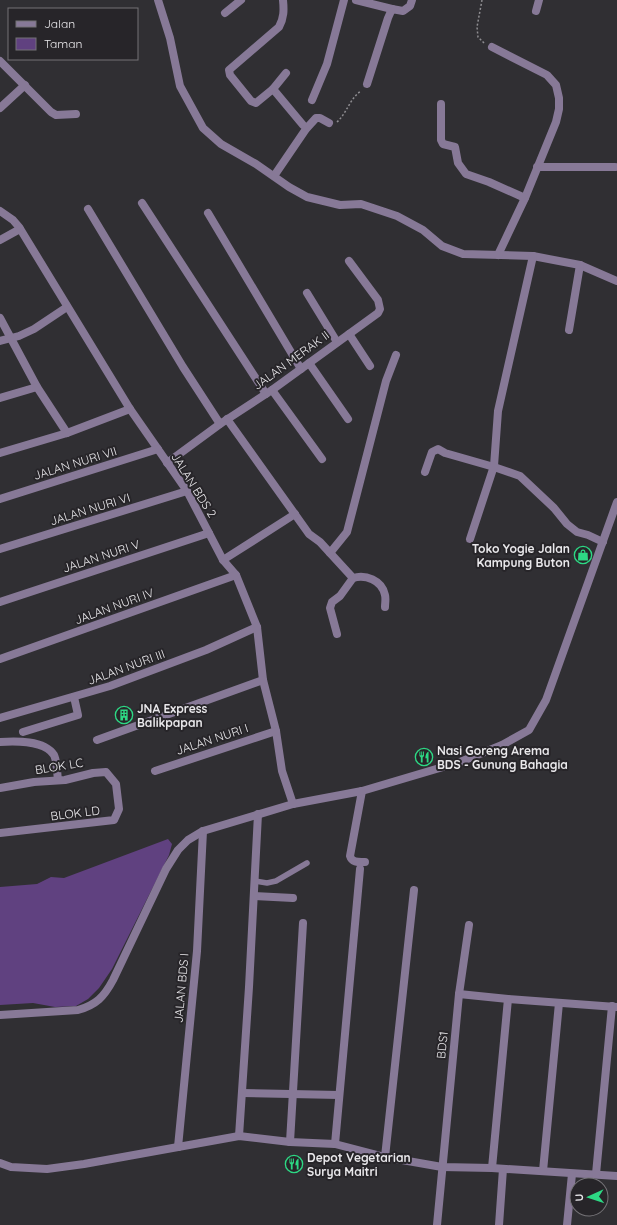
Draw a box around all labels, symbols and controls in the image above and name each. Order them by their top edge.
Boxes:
legend [8,8,138,60]
text: Jalan [44,16,75,31]
text: Taman [44,36,82,51]
street label: JALAN MERAK II [250,327,332,393]
street label: JALAN NURI VII [32,443,118,483]
street label: JALAN BDS 2 [168,450,220,521]
street label: JALAN NURI VI [48,490,132,528]
street label: JALAN NURI V [61,536,141,576]
place label: Toko Yogie Jalan Kampung Buton [472,541,570,570]
shop icon: Toko Yogie Jalan Kampung Buton [573,545,593,565]
street label: JALAN NURI IV [72,585,156,627]
street label: JALAN NURI III [85,646,167,688]
place label: JNA Express Balikpapan [137,701,208,730]
building icon: JNA Express Balikpapan [114,705,134,725]
street label: JALAN NURI I [174,720,250,758]
place label: Nasi Goreng Arema BDS - Gunung Bahagia [437,743,568,772]
restaurant icon: Nasi Goreng Arema BDS - Gunung Bahagia [414,747,434,767]
street label: BLOK LC [34,755,84,777]
street label: BLOK LD [49,802,101,823]
street label: JALAN BDS I [170,952,192,1024]
street label: BDS1 [433,1030,451,1060]
place label: Depot Vegetarian Surya Maitri [307,1150,411,1179]
restaurant icon: Depot Vegetarian Surya Maitri [284,1154,304,1174]
north arrow [569,1177,609,1217]
text: U [572,1193,586,1202]

